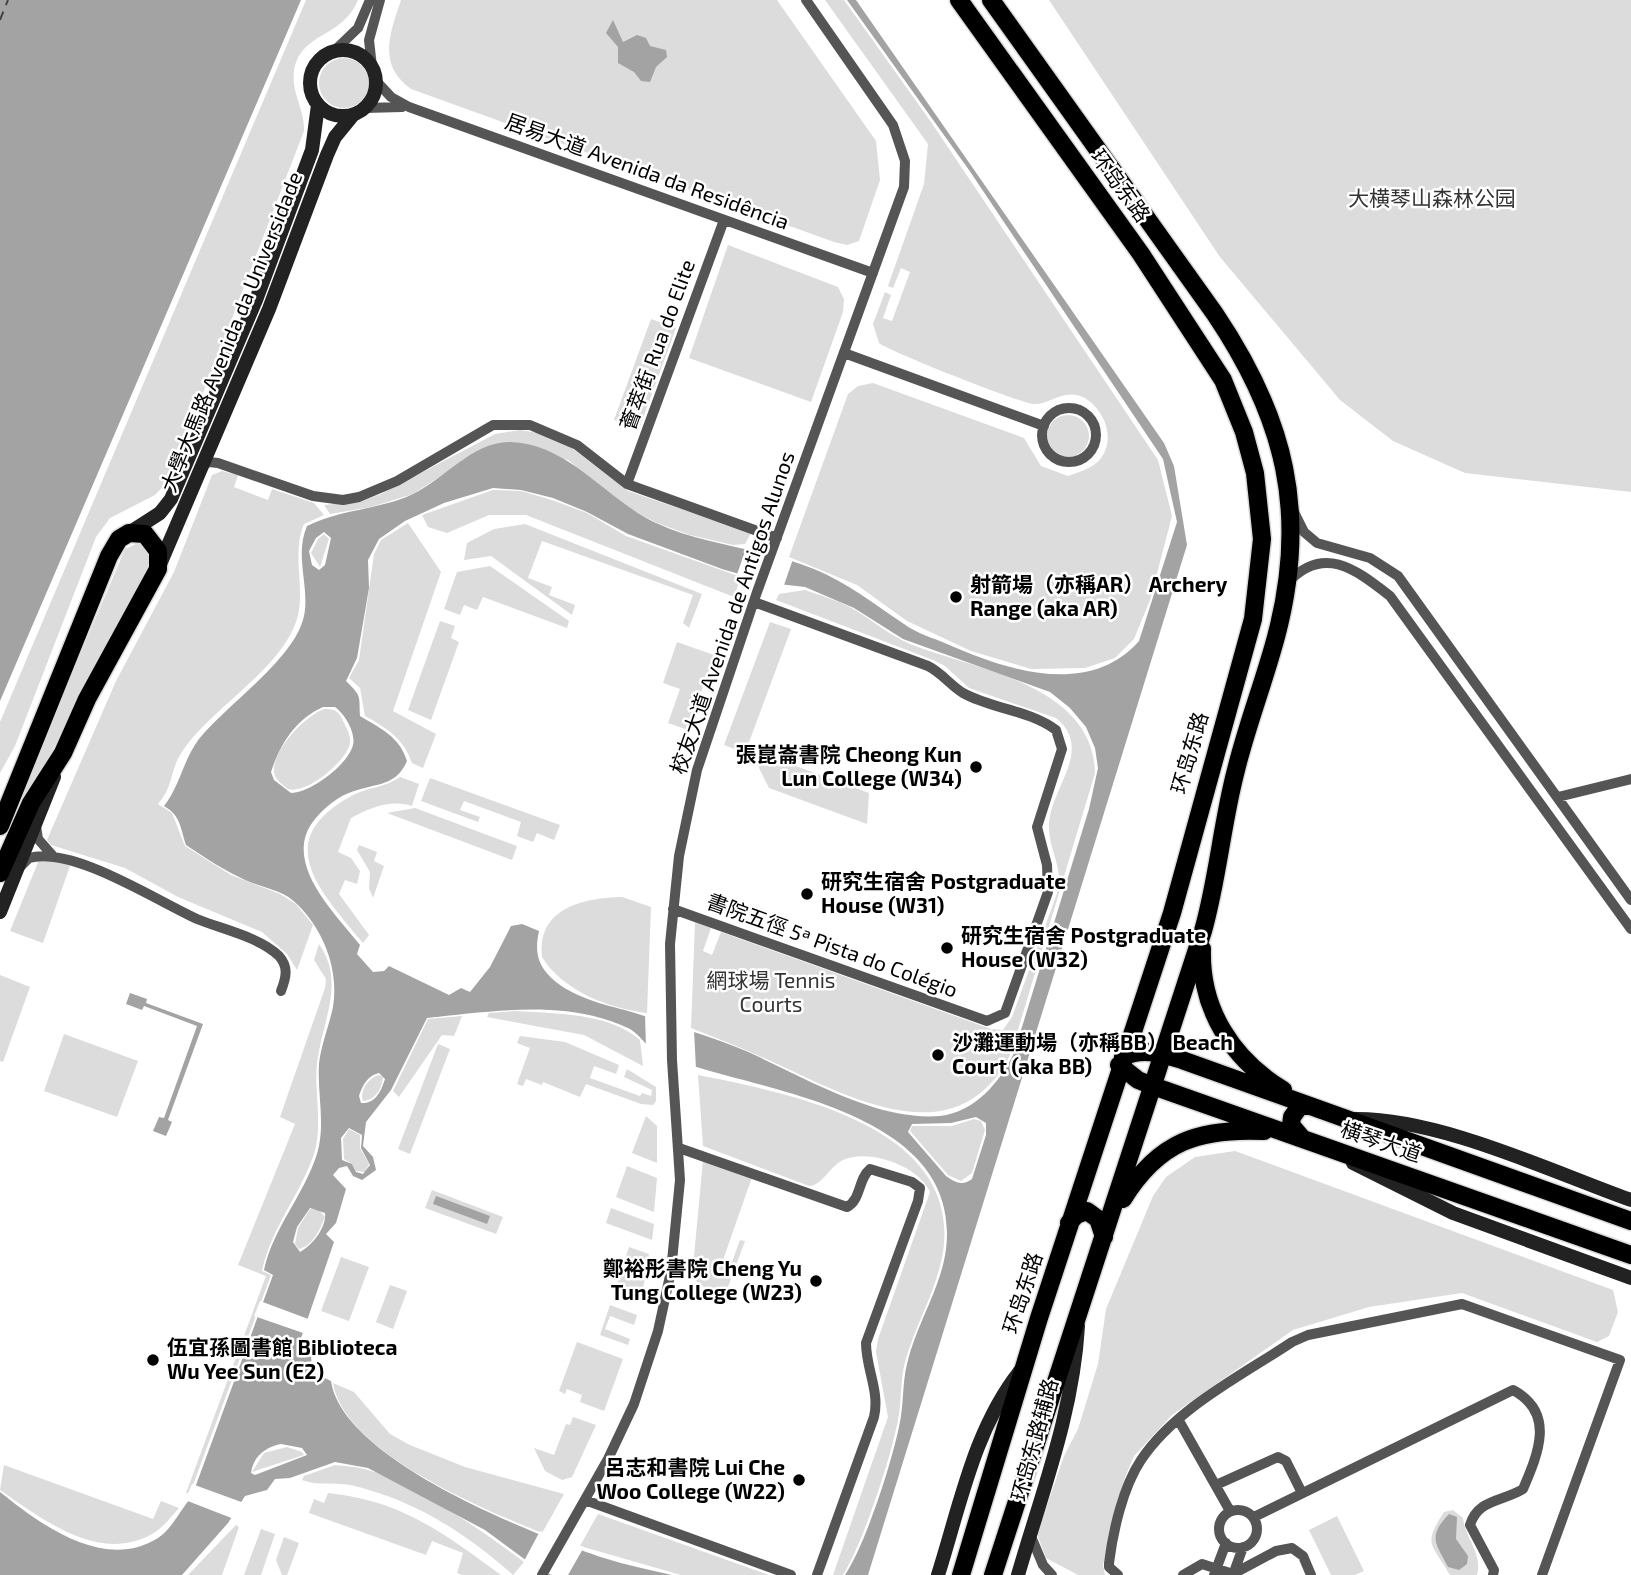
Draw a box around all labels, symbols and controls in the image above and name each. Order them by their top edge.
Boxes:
street label: 居易大道 Avenida da Residência [502,108,793,234]
street label: 环岛东路 [1086,144,1156,226]
street label: 大學大馬路 Avenida da Universidade [155,168,307,495]
park label: 大横琴山森林公园 [1348,185,1516,210]
street label: 薈萃街 Rua do Elite [614,256,699,433]
street label: 校友大道 Avenida de Antigos Alunos [664,448,799,777]
place label: 射箭場（亦稱AR） Archery Range (aka AR) [970,571,1227,620]
marker: 射箭場（亦稱AR） Archery Range (aka AR) [948,589,964,605]
street label: 环岛东路 [1165,709,1212,796]
place label: 張崑崙書院 Cheong Kun Lun College (W34) [736,741,962,790]
marker: 張崑崙書院 Cheong Kun Lun College (W34) [968,759,984,775]
place label: 研究生宿舍 Postgraduate House (W31) [821,868,1066,917]
marker: 研究生宿舍 Postgraduate House (W31) [799,886,815,902]
street label: 書院五徑 5ª Pista do Colégio [704,887,961,1002]
place label: 研究生宿舍 Postgraduate House (W32) [961,922,1206,971]
marker: 研究生宿舍 Postgraduate House (W32) [939,940,955,956]
park label: 網球場 Tennis Courts [706,967,836,1016]
place label: 沙灘運動場（亦稱BB） Beach Court (aka BB) [952,1029,1233,1078]
marker: 沙灘運動場（亦稱BB） Beach Court (aka BB) [930,1047,946,1063]
street label: 横琴大道 [1338,1115,1425,1166]
street label: 环岛东路 [997,1249,1046,1336]
place label: 鄭裕彤書院 Cheng Yu Tung College (W23) [603,1255,802,1304]
marker: 鄭裕彤書院 Cheng Yu Tung College (W23) [808,1273,824,1289]
place label: 伍宜孫圖書館 Biblioteca Wu Yee Sun (E2) [167,1334,397,1383]
marker: 伍宜孫圖書館 Biblioteca Wu Yee Sun (E2) [145,1352,161,1368]
street label: 环岛东路辅路 [1005,1376,1062,1504]
place label: 呂志和書院 Lui Che Woo College (W22) [596,1454,785,1503]
marker: 呂志和書院 Lui Che Woo College (W22) [791,1472,807,1488]

